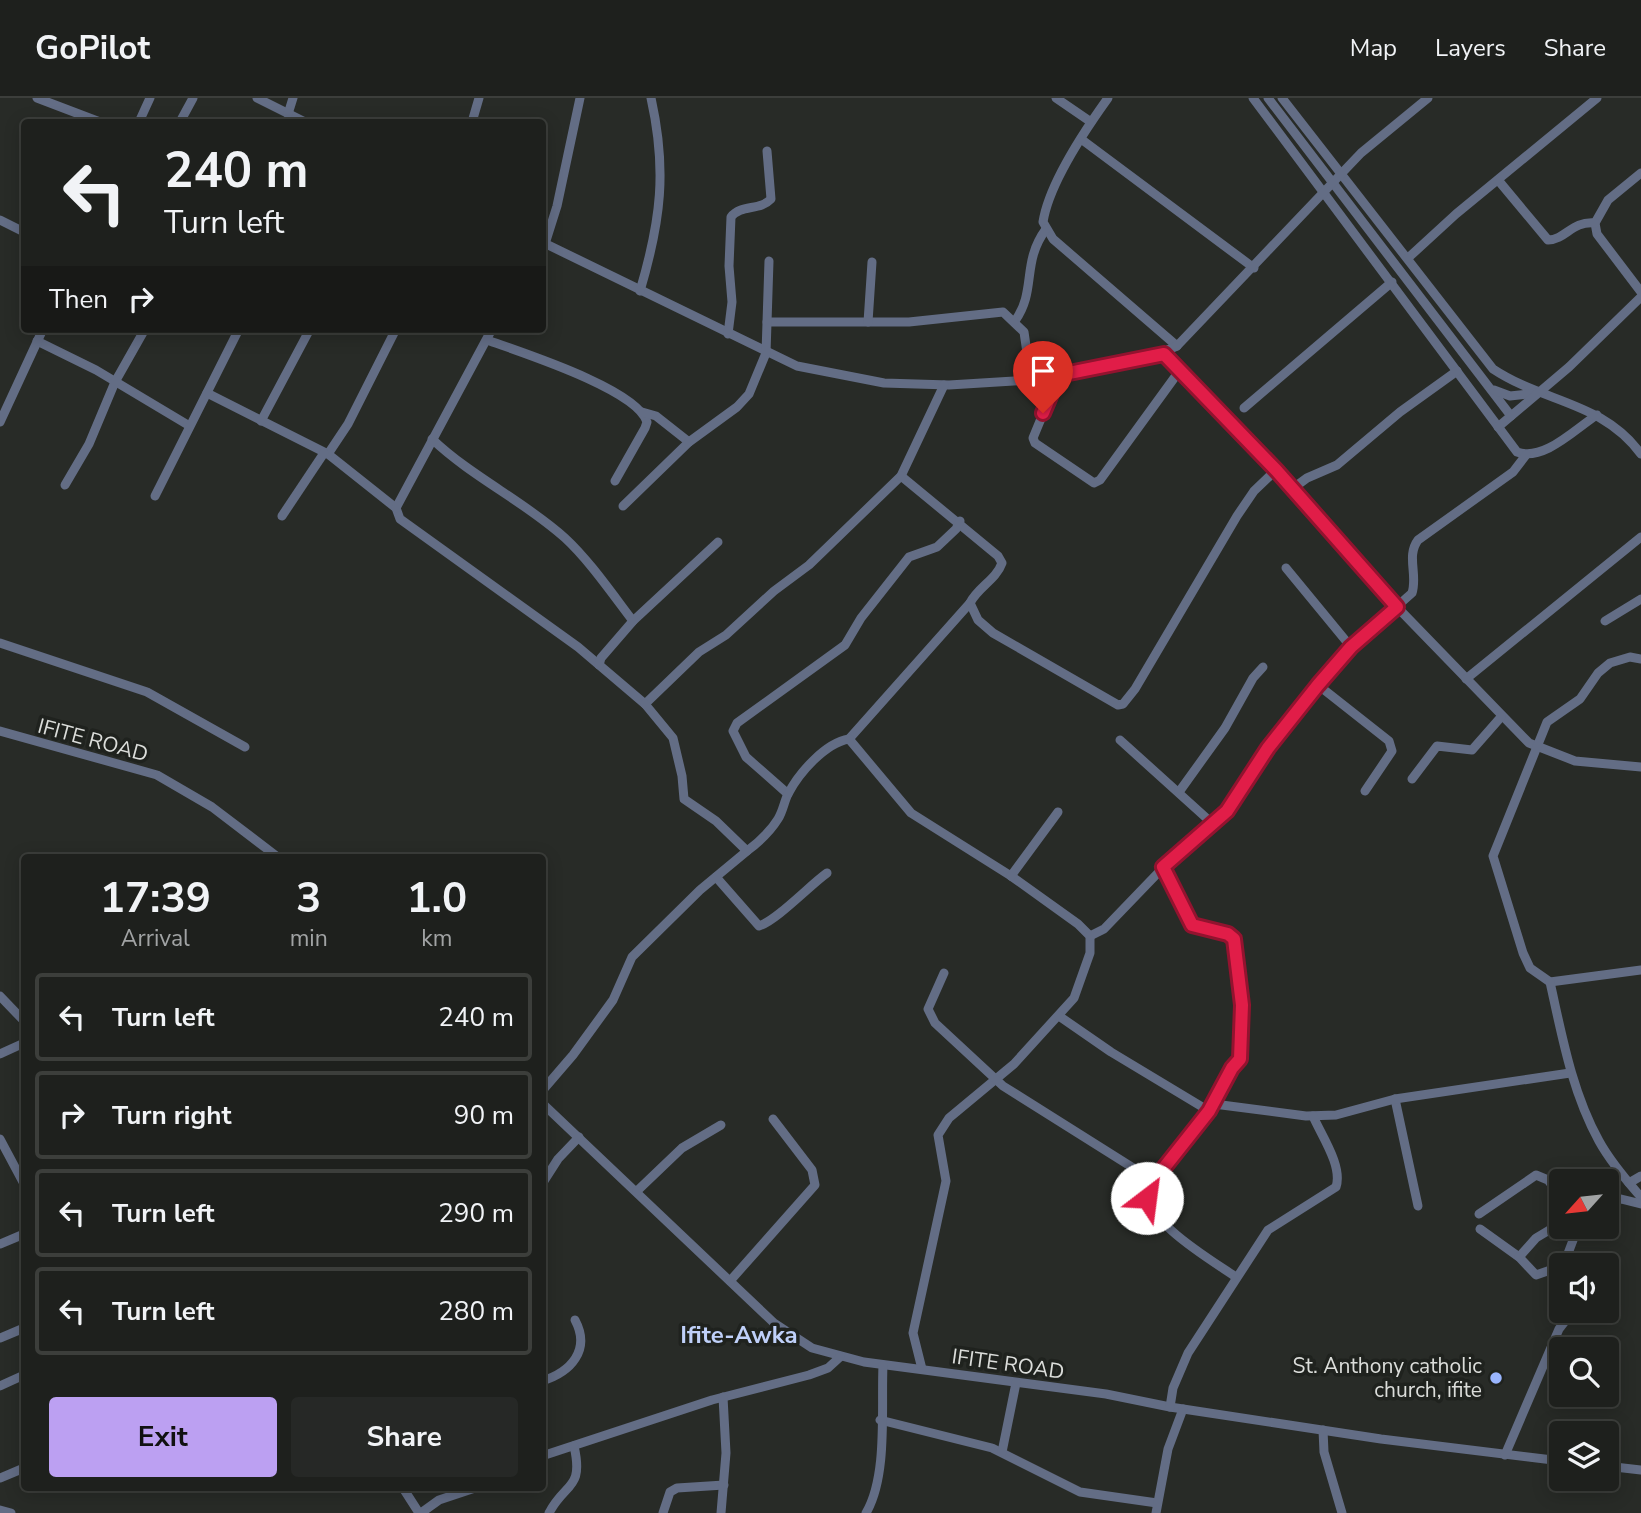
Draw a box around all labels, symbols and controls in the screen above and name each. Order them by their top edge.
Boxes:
text: GoPilot [35,26,150,71]
text: Map [1350,32,1397,64]
text: Layers [1435,32,1506,64]
text: Share [1544,32,1606,64]
text: 240 m [164,137,308,204]
icon: left [49,147,140,238]
text: Turn left [164,201,284,244]
icon: right [122,280,160,318]
text: Then [49,282,108,317]
pin [1013,341,1073,413]
icon: arrive [1024,352,1062,390]
street label: IFITE ROAD [35,712,151,768]
text: 17:39 [100,870,211,927]
text: 3 [296,870,321,927]
text: 1.0 [406,870,467,927]
text: Arrival [121,923,190,954]
text: min [290,923,328,954]
text: km [421,923,452,954]
icon: left [53,998,91,1036]
text: Turn left [112,1000,215,1035]
text: 240 m [438,1000,514,1035]
icon: right [53,1096,91,1134]
text: Turn right [112,1098,231,1133]
text: 90 m [454,1098,514,1133]
position arrow [1110,1161,1184,1235]
north arrow [1549,1169,1619,1239]
map controls [1549,1169,1619,1491]
icon: left [53,1194,91,1232]
text: Turn left [112,1196,215,1231]
text: 290 m [438,1196,514,1231]
button: sound [1549,1253,1619,1323]
icon: left [53,1292,91,1330]
text: Turn left [112,1294,215,1329]
text: 280 m [438,1294,514,1329]
district label: Ifite-Awka [680,1319,798,1351]
button: search [1549,1337,1619,1407]
street label: IFITE ROAD [950,1342,1066,1386]
place label: St. Anthony catholic church, ifite [1293,1352,1482,1404]
marker: St. Anthony catholic church, ifite [1488,1370,1504,1386]
button: Exit [49,1397,277,1477]
button: Share [291,1397,518,1477]
button: layers [1549,1421,1619,1491]

